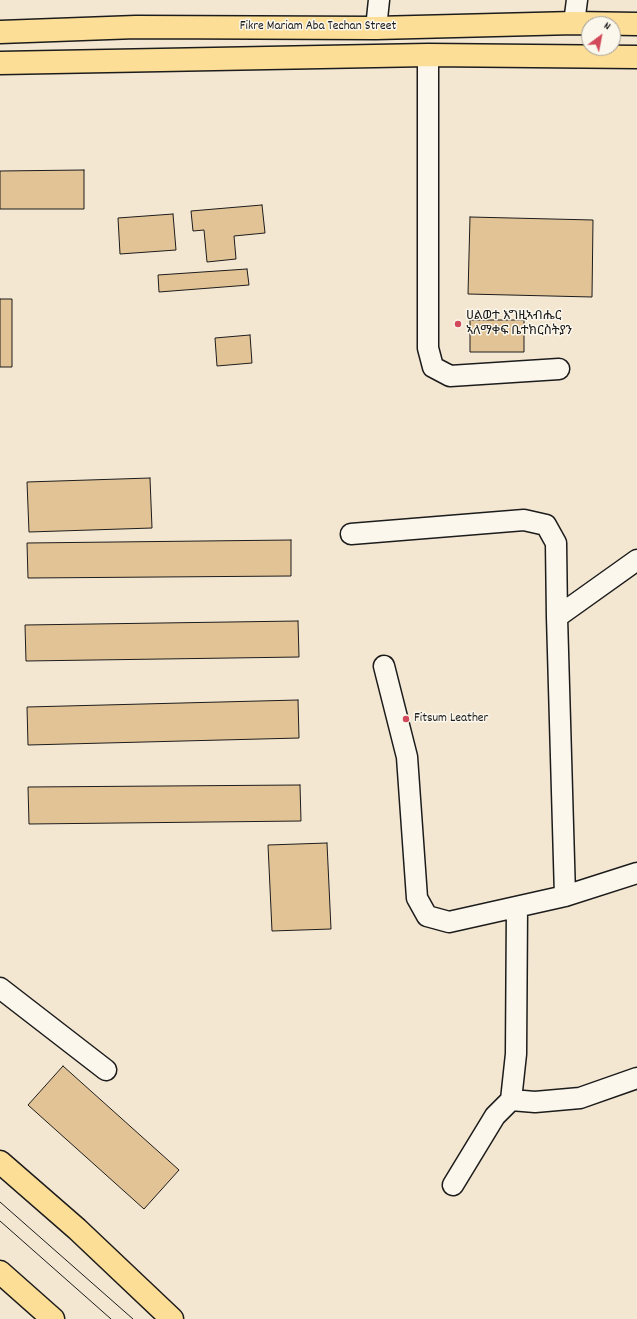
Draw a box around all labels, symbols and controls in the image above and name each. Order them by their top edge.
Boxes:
north arrow [581,16,621,56]
text: N [600,18,613,35]
street label: Fikre Mariam Aba Techan Street [240,19,396,35]
place label: ሀልወተ እግዚኣብሔር ኣለማቀፍ ቤተክርስትያን [466,309,572,340]
marker: ሀልወተ እግዚኣብሔር ኣለማቀፍ ቤተክርስትያን [453,319,463,329]
place label: Fitsum Leather [414,711,488,727]
marker: Fitsum Leather [401,714,411,724]

